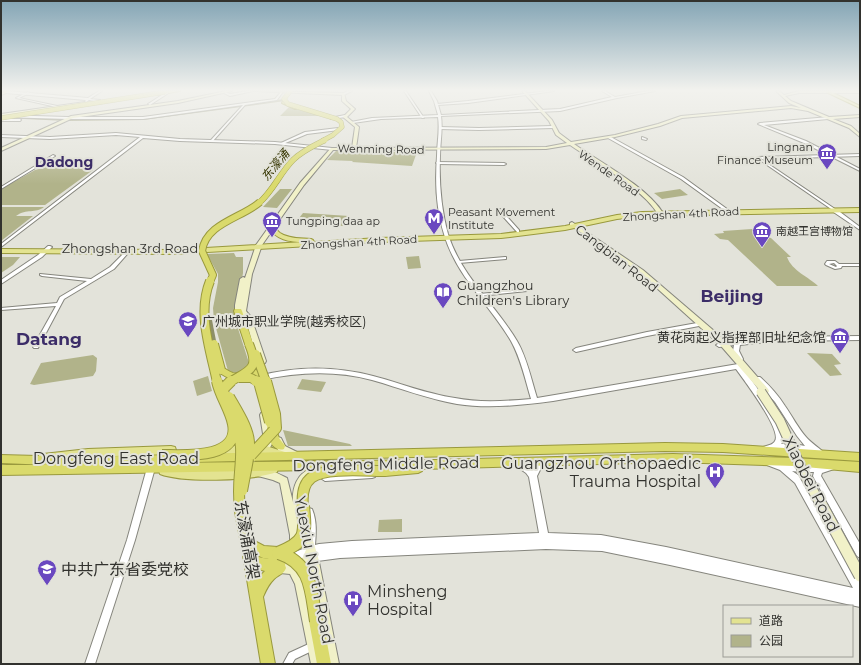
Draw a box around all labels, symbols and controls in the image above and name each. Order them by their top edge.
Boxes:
place label: Lingnan Finance Museum [717,140,813,167]
street label: Wenming Road [337,141,425,157]
museum icon: Lingnan Finance Museum [816,142,838,170]
water label: 东濠涌 [258,145,294,184]
street label: Wende Road [576,147,642,199]
district label: Dadong [35,153,93,171]
street label: Zhongshan 4th Road [622,204,740,224]
place label: Peasant Movement Institute [448,205,556,232]
metro station icon: Peasant Movement Institute [423,207,445,235]
museum icon: Tungping daa ap [261,210,283,238]
place label: Tungping daa ap [286,214,380,228]
museum icon: 南越王宫博物馆 [751,220,773,248]
street label: Cangbian Road [572,221,662,295]
place label: 南越王宫博物馆 [776,224,853,238]
street label: Zhongshan 4th Road [300,232,418,252]
street label: Zhongshan 3rd Road [62,240,198,256]
place label: Guangzhou Children's Library [457,277,570,308]
library icon: Guangzhou Children's Library [432,281,454,309]
district label: Beijing [701,286,763,306]
school or university icon: 广州城市职业学院(越秀校区) [177,310,199,338]
place label: 广州城市职业学院(越秀校区) [202,313,367,329]
museum icon: 黄花岗起义指挥部旧址纪念馆 [829,326,851,354]
district label: Datang [16,329,82,349]
place label: 黄花岗起义指挥部旧址纪念馆 [657,329,826,345]
street label: Xiaobei Road [779,433,843,535]
street label: Dongfeng East Road [33,449,199,468]
street label: Dongfeng Middle Road [292,453,480,475]
place label: Guangzhou Orthopaedic Trauma Hospital [501,454,701,491]
hospital icon: Guangzhou Orthopaedic Trauma Hospital [704,461,726,489]
street label: Yuexiu North Road [290,494,338,646]
street label: 东濠涌高架 [231,499,263,581]
school or university icon: 中共广东省委党校 [36,558,58,586]
place label: 中共广东省委党校 [61,560,189,579]
place label: Minsheng Hospital [367,582,447,619]
hospital icon: Minsheng Hospital [342,589,364,617]
legend [723,605,853,657]
text: 道路 [759,613,783,628]
text: 公园 [759,633,783,648]

